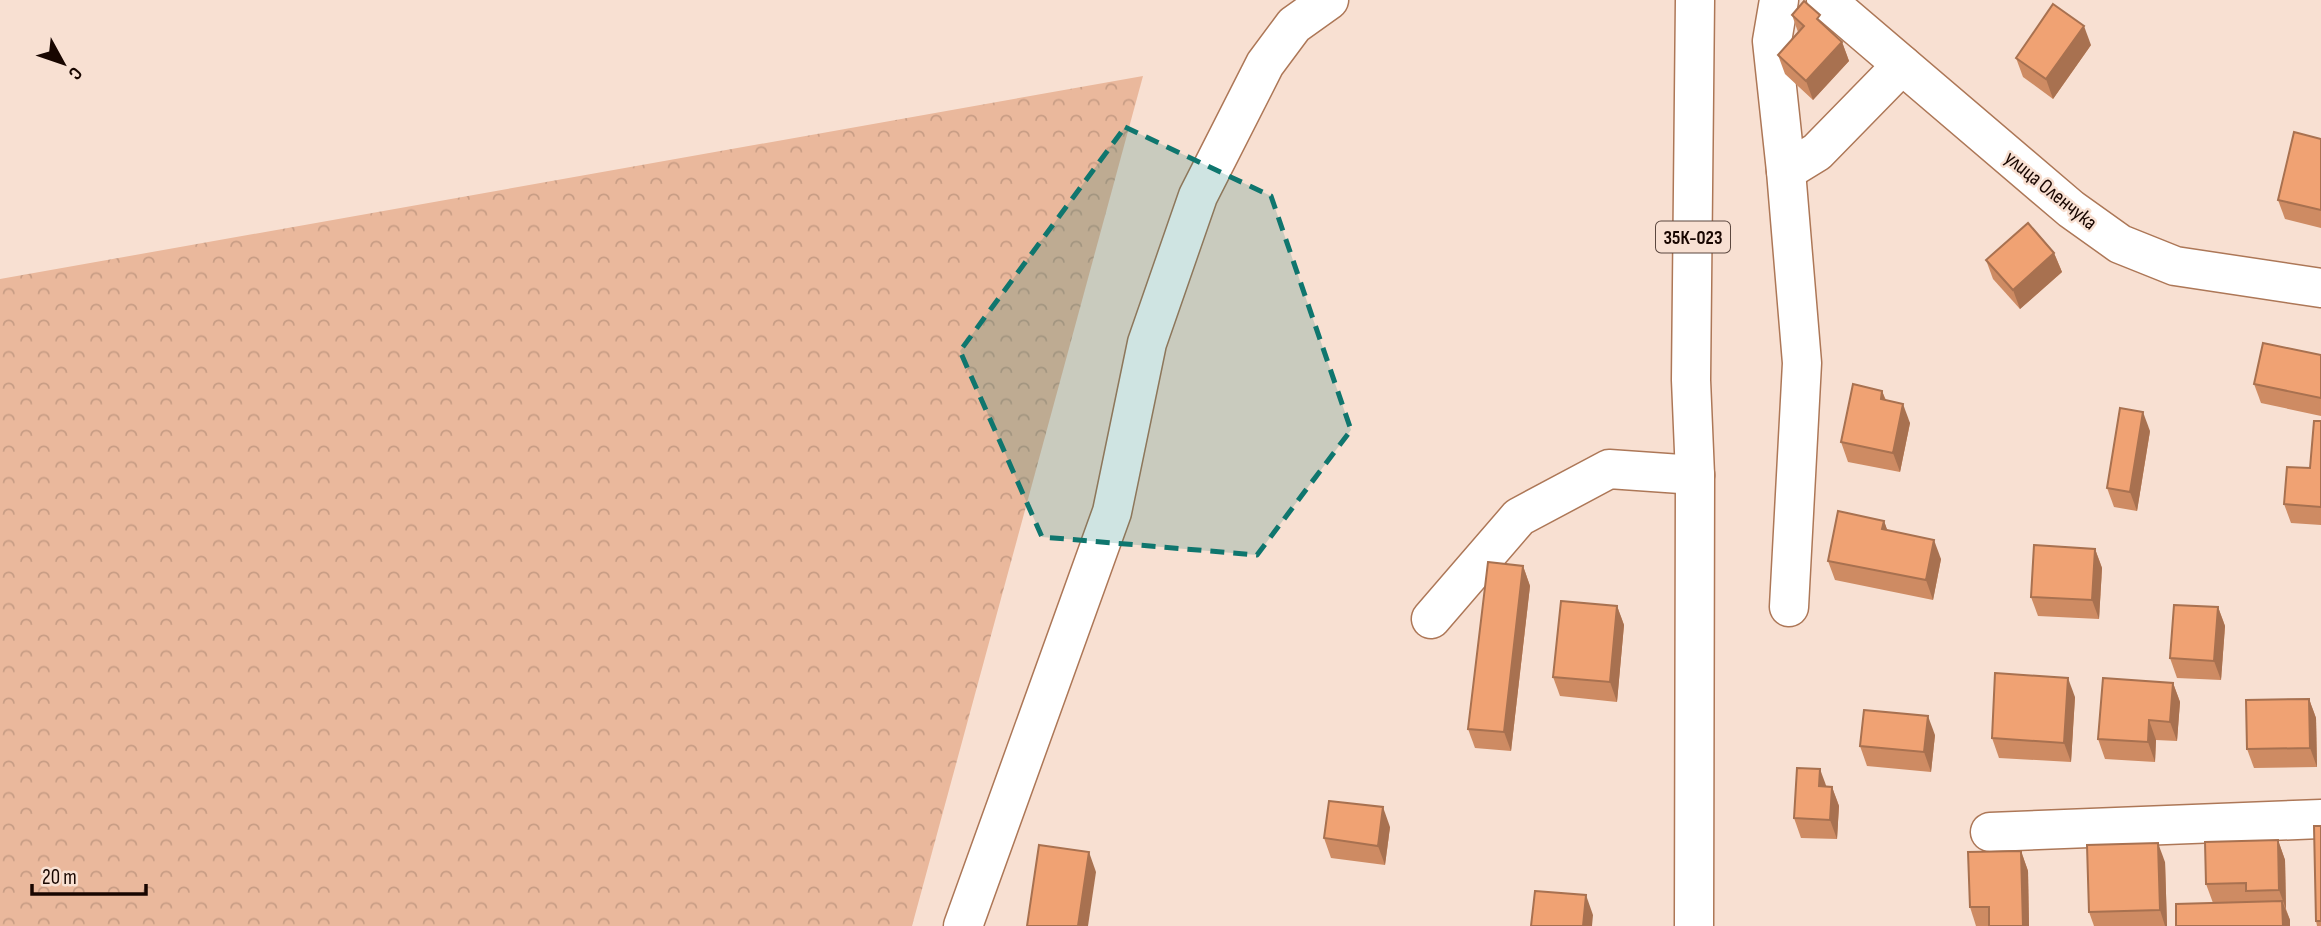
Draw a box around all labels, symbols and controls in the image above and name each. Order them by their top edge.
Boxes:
north arrow [28,28,98,98]
text: С [63,62,87,84]
street label: улица Оленчука [1999,146,2102,235]
road number: 35К-023 [1656,221,1730,252]
scale bar [32,852,145,896]
text: 20 m [42,865,77,890]

